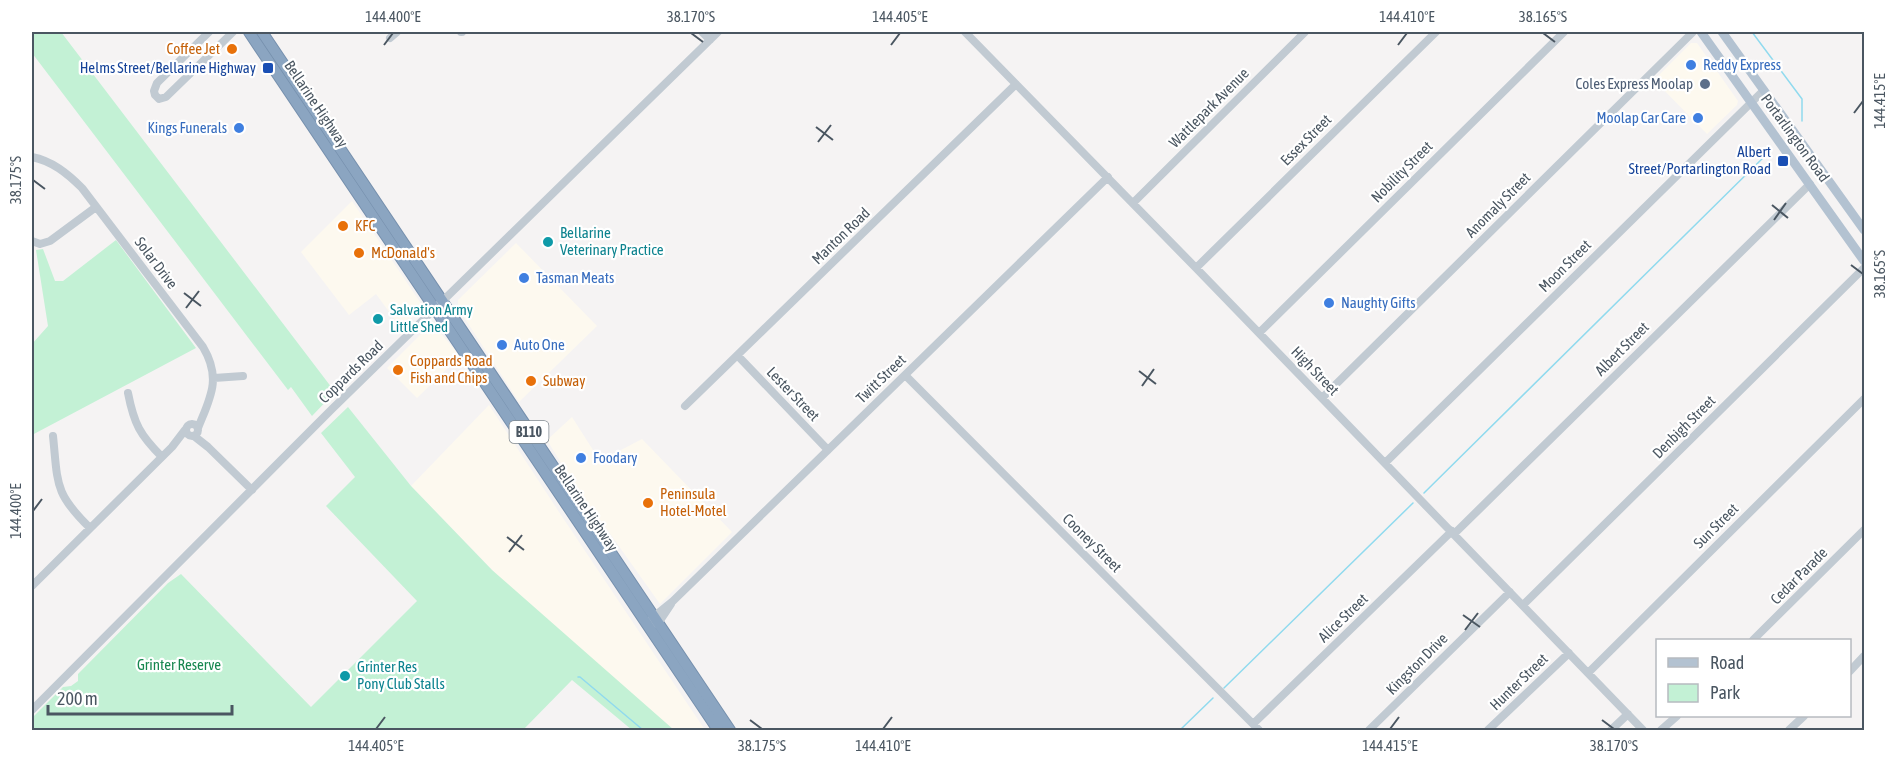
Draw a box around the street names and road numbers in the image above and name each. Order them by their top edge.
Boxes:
street label: Bellarine Highway [281,57,352,150]
street label: Wattlepark Avenue [1165,64,1252,151]
street label: Portarlington Road [1758,90,1833,185]
street label: Essex Street [1277,111,1335,169]
street label: Nobility Street [1368,138,1436,206]
street label: Anomaly Street [1462,169,1534,241]
street label: Manton Road [808,204,873,267]
street label: Solar Drive [132,234,181,292]
street label: Moon Street [1535,236,1594,295]
street label: Albert Street [1591,318,1652,379]
street label: Coppards Road [315,337,386,406]
street label: High Street [1288,343,1343,398]
street label: Twitt Street [852,351,909,406]
street label: Lester Street [764,363,823,424]
street label: Denbigh Street [1649,392,1719,462]
road number: B110 [510,421,548,443]
street label: Bellarine Highway [551,461,622,554]
street label: Sun Street [1690,500,1741,551]
street label: Cooney Street [1059,510,1125,576]
street label: Cedar Parade [1767,544,1831,608]
street label: Alice Street [1314,590,1371,645]
street label: Kingston Drive [1383,629,1451,698]
street label: Hunter Street [1486,650,1551,713]

